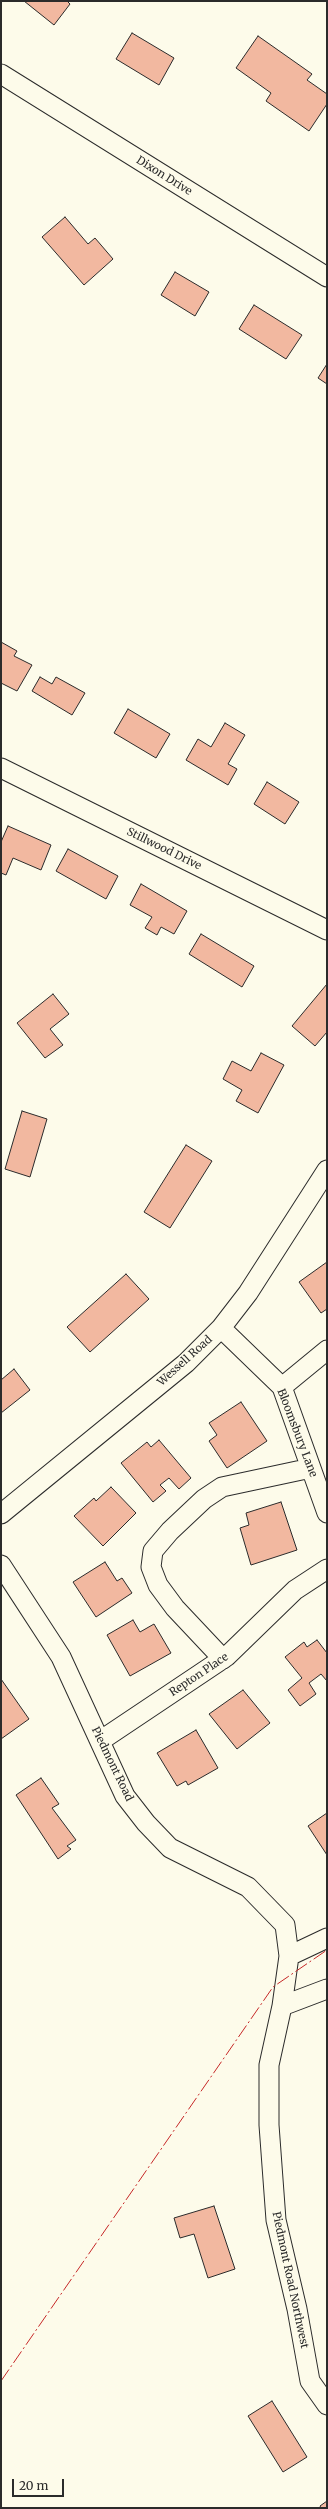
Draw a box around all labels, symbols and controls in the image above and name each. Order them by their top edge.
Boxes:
street label: Dixon Drive [134,154,194,198]
street label: Stillwood Drive [124,825,204,873]
street label: Wessell Road [155,1333,215,1389]
street label: Bloomsbury Lane [274,1387,320,1479]
street label: Repton Place [167,1651,231,1699]
street label: Piedmont Road [88,1725,136,1803]
street label: Piedmont Road Northwest [269,2210,311,2350]
scale bar [14,2471,66,2497]
text: 20 m [19,2478,48,2493]

